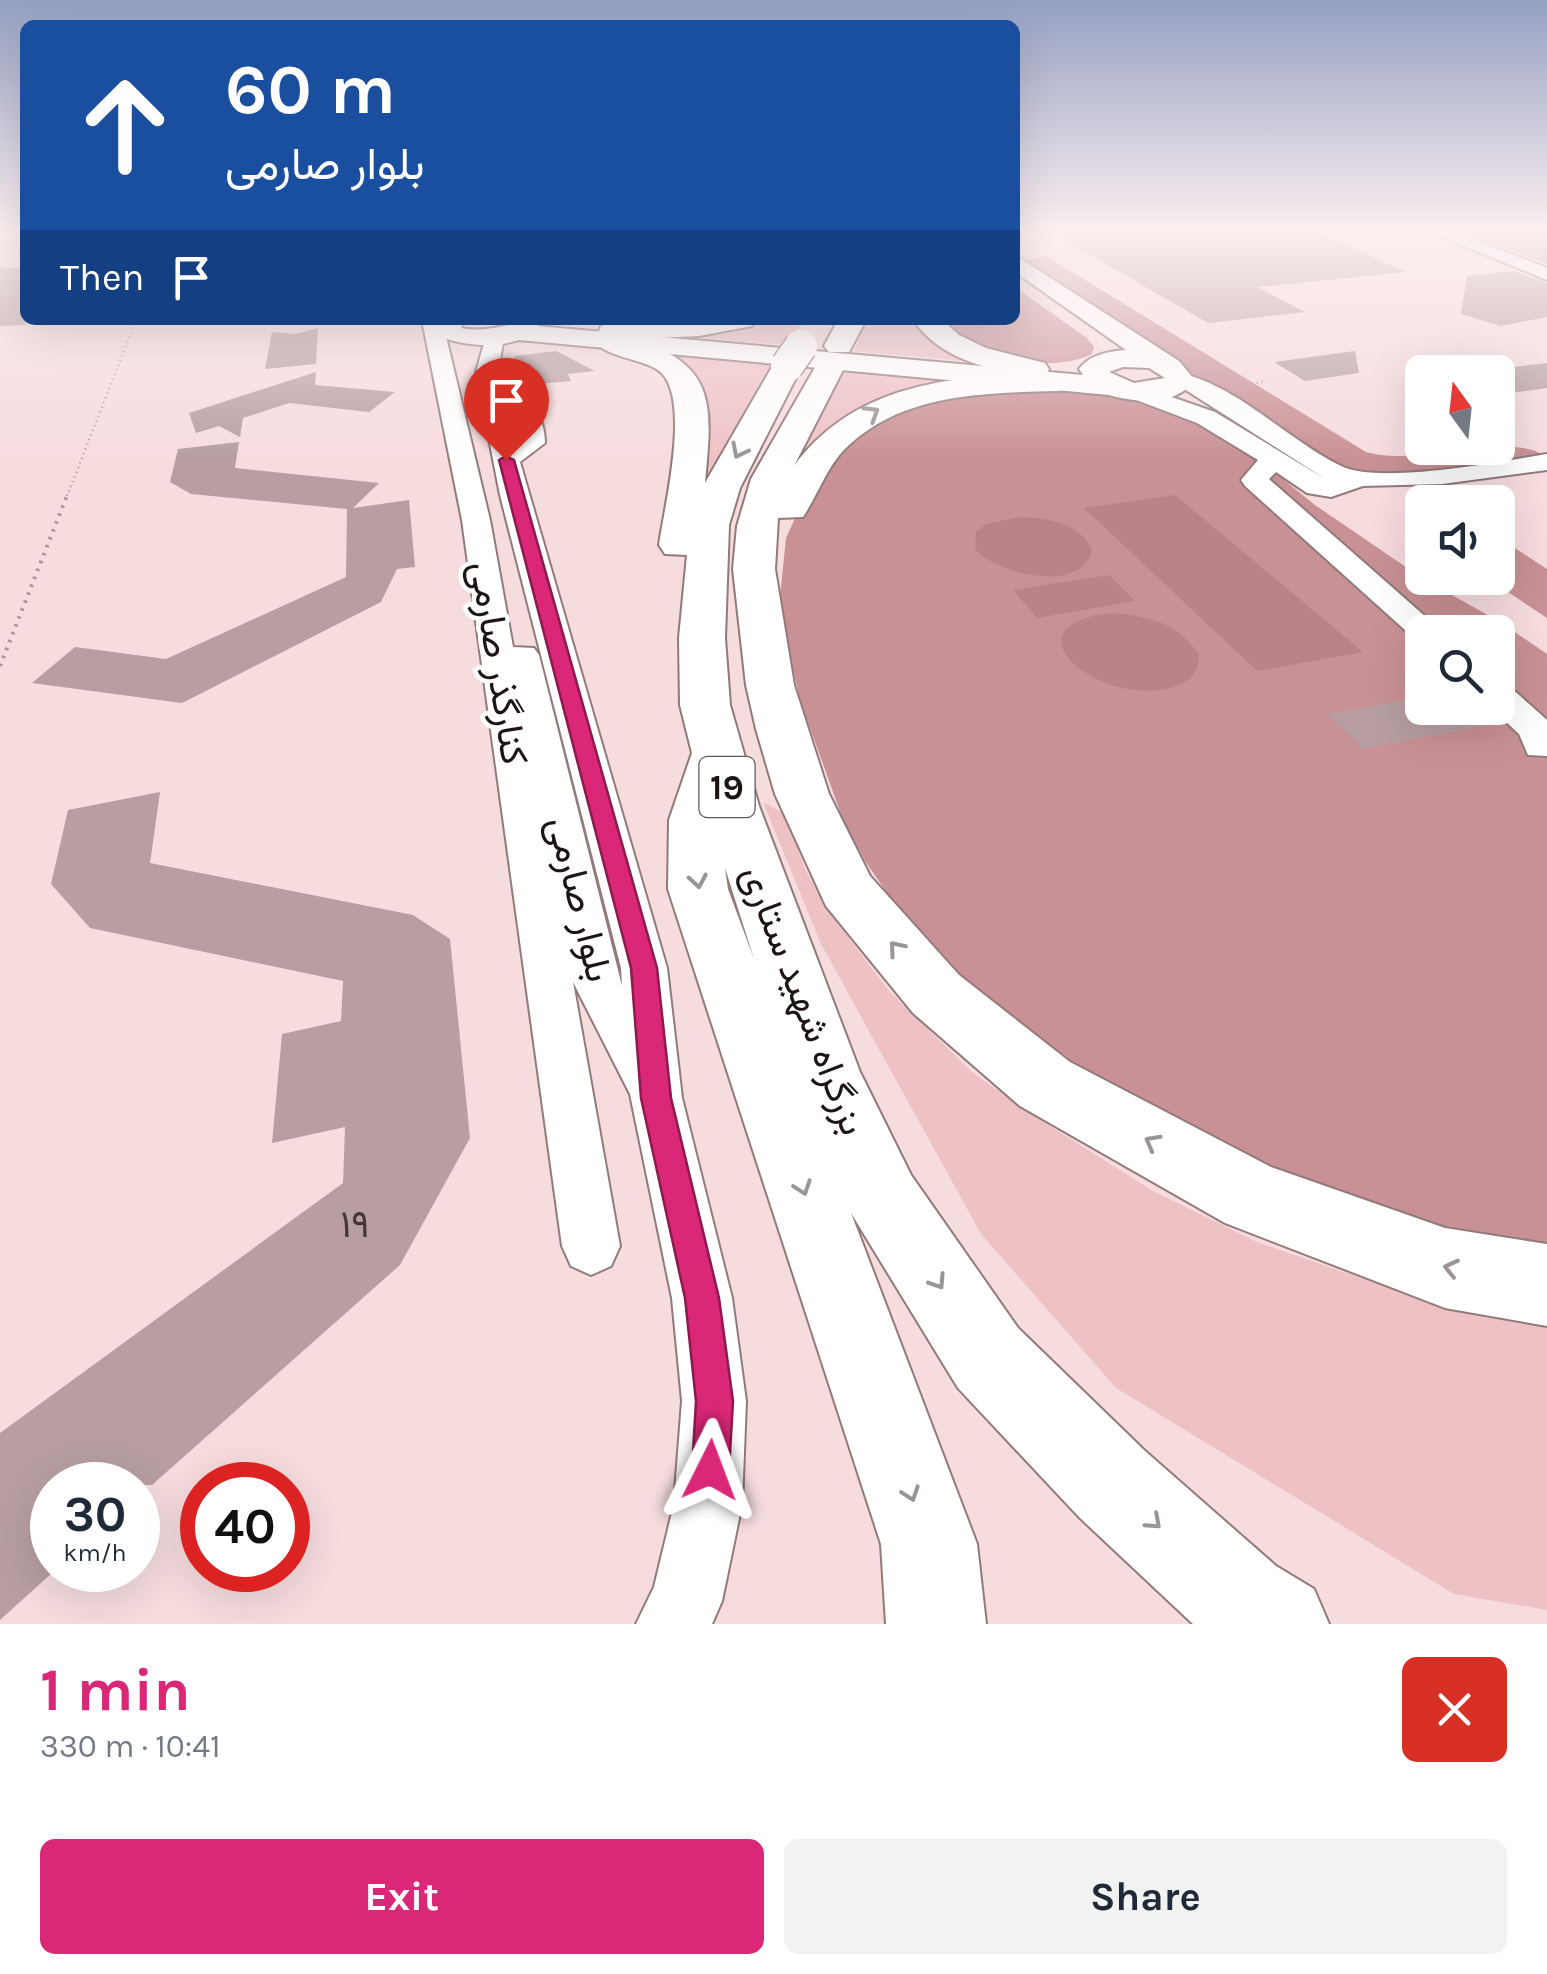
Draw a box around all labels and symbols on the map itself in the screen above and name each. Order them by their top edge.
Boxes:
north arrow [1405,355,1515,465]
pin [464,358,549,461]
one-way arrow [861,406,879,425]
one-way arrow [731,441,751,459]
street label: کنارگذر صارمی [461,558,537,768]
road number: 19 [700,757,754,817]
street label: بلوار صارمی [538,812,622,986]
street label: بزرگراه شهید ستاری [732,859,876,1141]
one-way arrow [687,873,708,889]
one-way arrow [890,941,908,959]
one-way arrow [1145,1135,1163,1155]
one-way arrow [791,1178,812,1195]
house number: ۱۹ [340,1202,370,1247]
one-way arrow [1443,1259,1460,1280]
one-way arrow [925,1271,944,1289]
position arrow [658,1418,762,1522]
speed limit sign: 40 [180,1462,310,1592]
one-way arrow [900,1485,920,1502]
one-way arrow [1142,1511,1161,1529]

